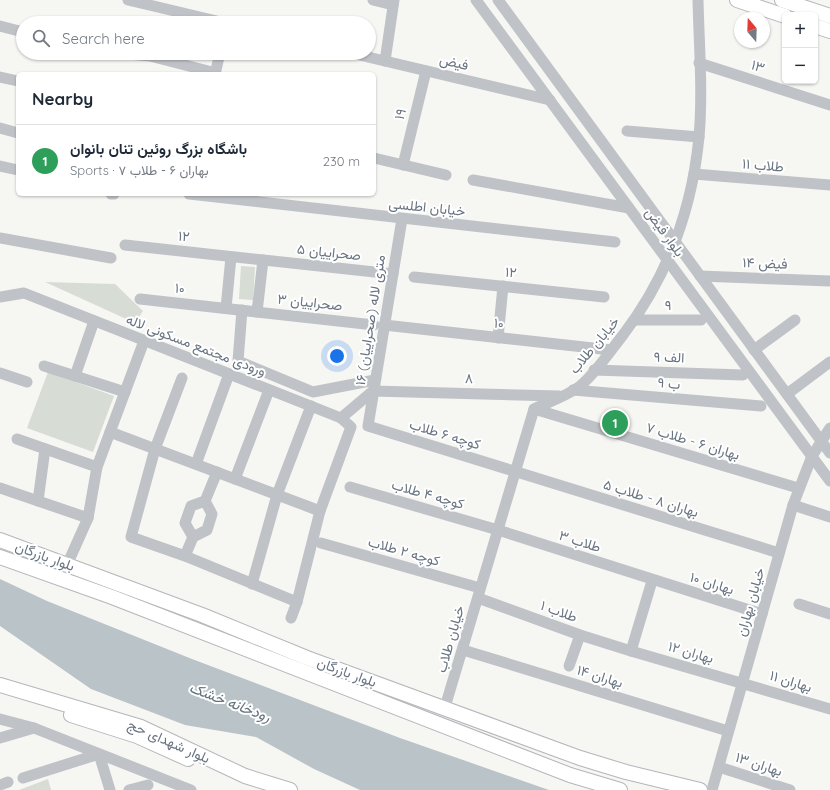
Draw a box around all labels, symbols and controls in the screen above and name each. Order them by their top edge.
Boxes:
north arrow [734,12,770,48]
map controls [782,12,818,84]
button: + [782,12,818,48]
search box [16,16,376,60]
icon: search [30,27,52,49]
text: Search here [62,29,145,48]
button: − [782,48,818,84]
street label: فیض [438,50,470,74]
street label: ۱۳ [749,55,767,77]
text: Nearby [32,88,93,109]
street label: ۱۹ [390,107,410,121]
text: باشگاه بزرگ روئین تنان بانوان [70,139,247,158]
text: 1 [42,153,48,169]
text: 230 m [323,153,360,169]
street label: طلاب ۱۱ [741,154,785,176]
text: Sports · بهاران ۶ - طلاب ۷ [70,162,208,178]
street label: خيابان اطلسى [388,194,466,220]
street label: بلوار فیض [641,204,689,260]
street label: ۱۲ [177,226,191,246]
street label: ۵ صحراییان [296,240,362,264]
street label: ۱۶ متری لاله (صحراییان) [351,253,389,387]
street label: فیض ۱۴ [742,253,788,273]
street label: ۱۲ [504,262,518,282]
street label: ۱۰ [174,279,186,297]
street label: صحراییان ۳ [277,290,344,314]
street label: ۹ [665,296,671,314]
street label: ورودی مجتمع مسکونی لاله [123,310,269,382]
street label: خیابان طلاب [565,313,623,377]
street label: ۱۰ [493,314,505,332]
your location [327,346,347,366]
street label: ۹ الف [653,347,685,367]
street label: ۸ [465,369,473,387]
street label: ۹ ب [657,373,681,393]
pin: 1 [602,408,628,438]
street label: کوچه ۶ طلاب [407,415,483,454]
street label: بهاران ۶ - طلاب ۷ [644,418,742,464]
street label: کوچه ۴ طلاب [389,475,466,514]
street label: بهاران ۸ - طلاب ۵ [601,475,701,521]
street label: طلاب ۳ [557,526,603,556]
street label: کوچه ۲ طلاب [366,532,442,571]
street label: بلوار بازرگان [13,537,77,575]
street label: خیابان بهاران [732,566,768,638]
street label: بهاران ۱۰ [688,568,736,598]
street label: طلاب ۱ [538,596,580,626]
street label: خیابان طلاب [432,603,468,675]
street label: بهاران ۱۲ [666,637,716,667]
street label: بلوار بازرگان [315,653,379,691]
street label: بهاران ۱۴ [575,660,625,692]
street label: بهاران ۱۱ [768,666,814,696]
water label: رودخانه خشک [187,677,274,726]
street label: بلوار شهدای حج [124,715,213,769]
street label: بهاران ۱۳ [733,748,785,780]

